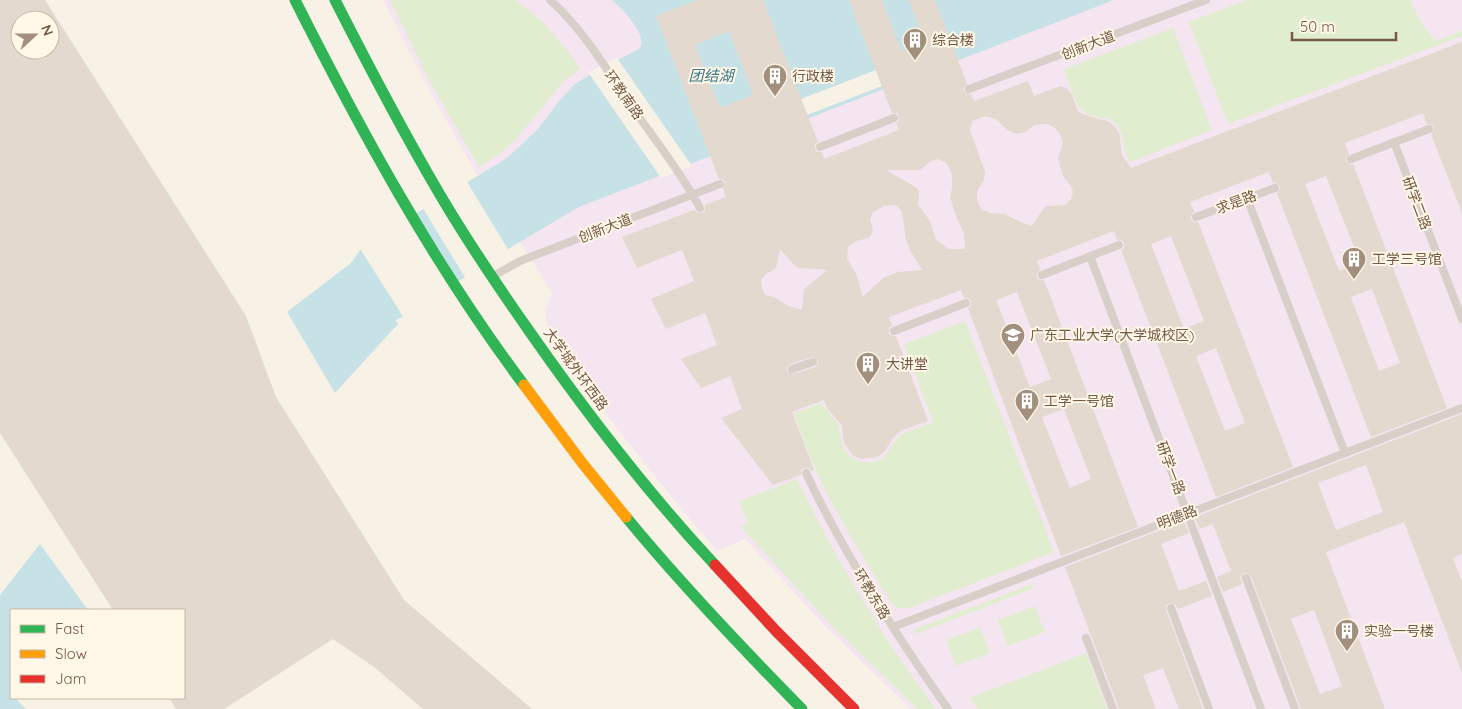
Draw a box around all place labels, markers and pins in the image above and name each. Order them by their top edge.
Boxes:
building icon: 综合楼 [902,27,928,61]
place label: 综合楼 [932,31,974,49]
building icon: 行政楼 [762,63,788,97]
place label: 行政楼 [792,67,834,85]
building icon: 工学三号馆 [1341,246,1367,280]
place label: 工学三号馆 [1372,250,1442,268]
school or university icon: 广东工业大学(大学城校区) [1000,322,1026,356]
place label: 广东工业大学(大学城校区) [1030,326,1194,344]
building icon: 大讲堂 [855,351,881,385]
place label: 大讲堂 [886,355,928,373]
building icon: 工学一号馆 [1014,388,1040,422]
place label: 工学一号馆 [1044,392,1114,410]
building icon: 实验一号楼 [1334,618,1360,652]
place label: 实验一号楼 [1364,622,1434,640]

